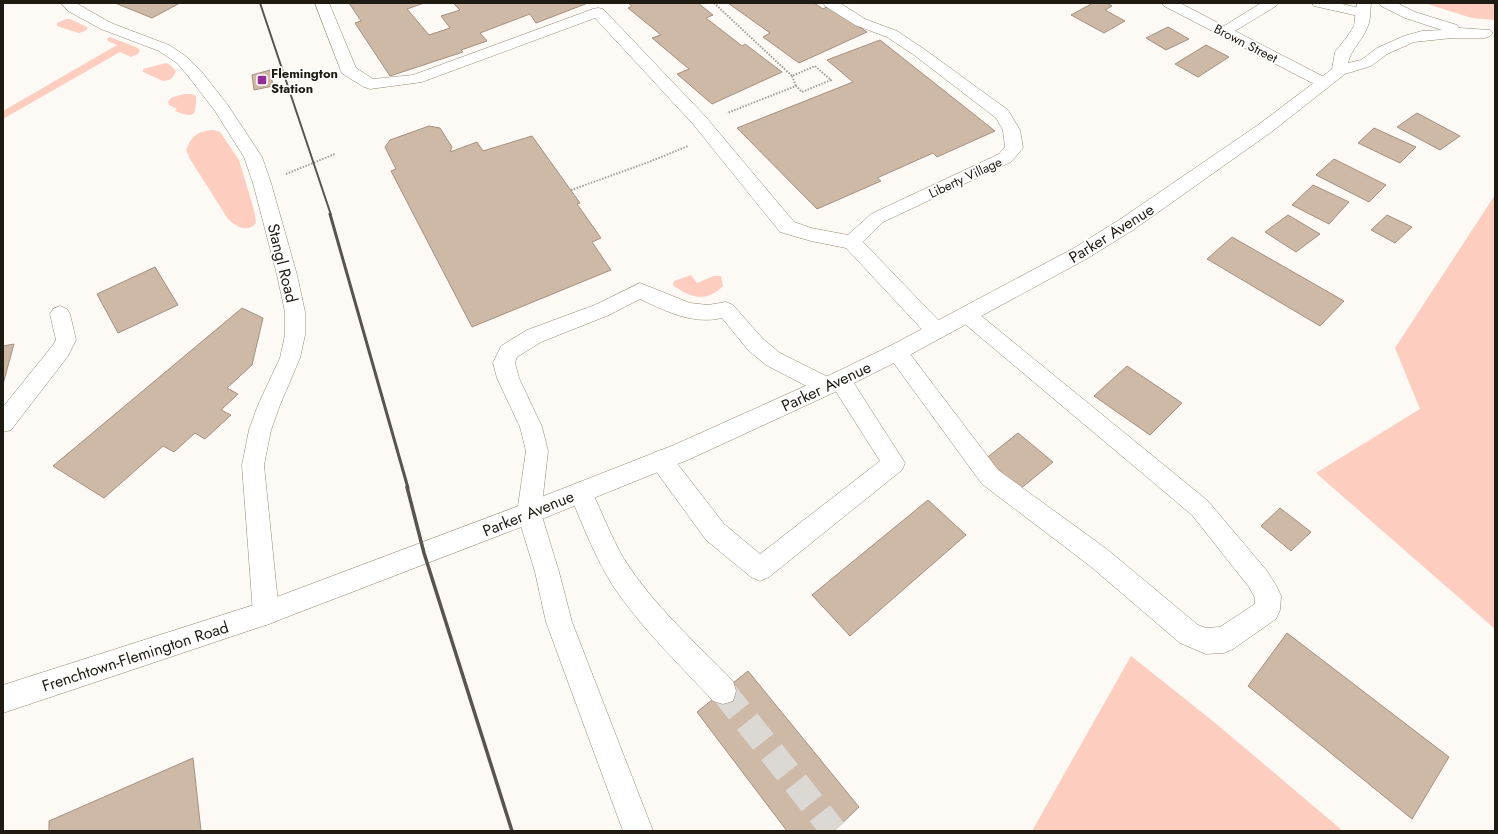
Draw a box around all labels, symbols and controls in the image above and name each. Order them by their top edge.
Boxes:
street label: Brown Street [1211,19,1282,68]
place label: Flemington Station [271,64,338,98]
marker: Flemington Station [256,74,268,86]
street label: Liberty Village [925,152,1005,203]
street label: Parker Avenue [1064,198,1158,269]
street label: Stangl Road [262,221,303,305]
street label: Parker Avenue [778,356,875,417]
street label: Parker Avenue [479,485,577,542]
street label: Frenchtown-Flemington Road [39,615,231,698]

